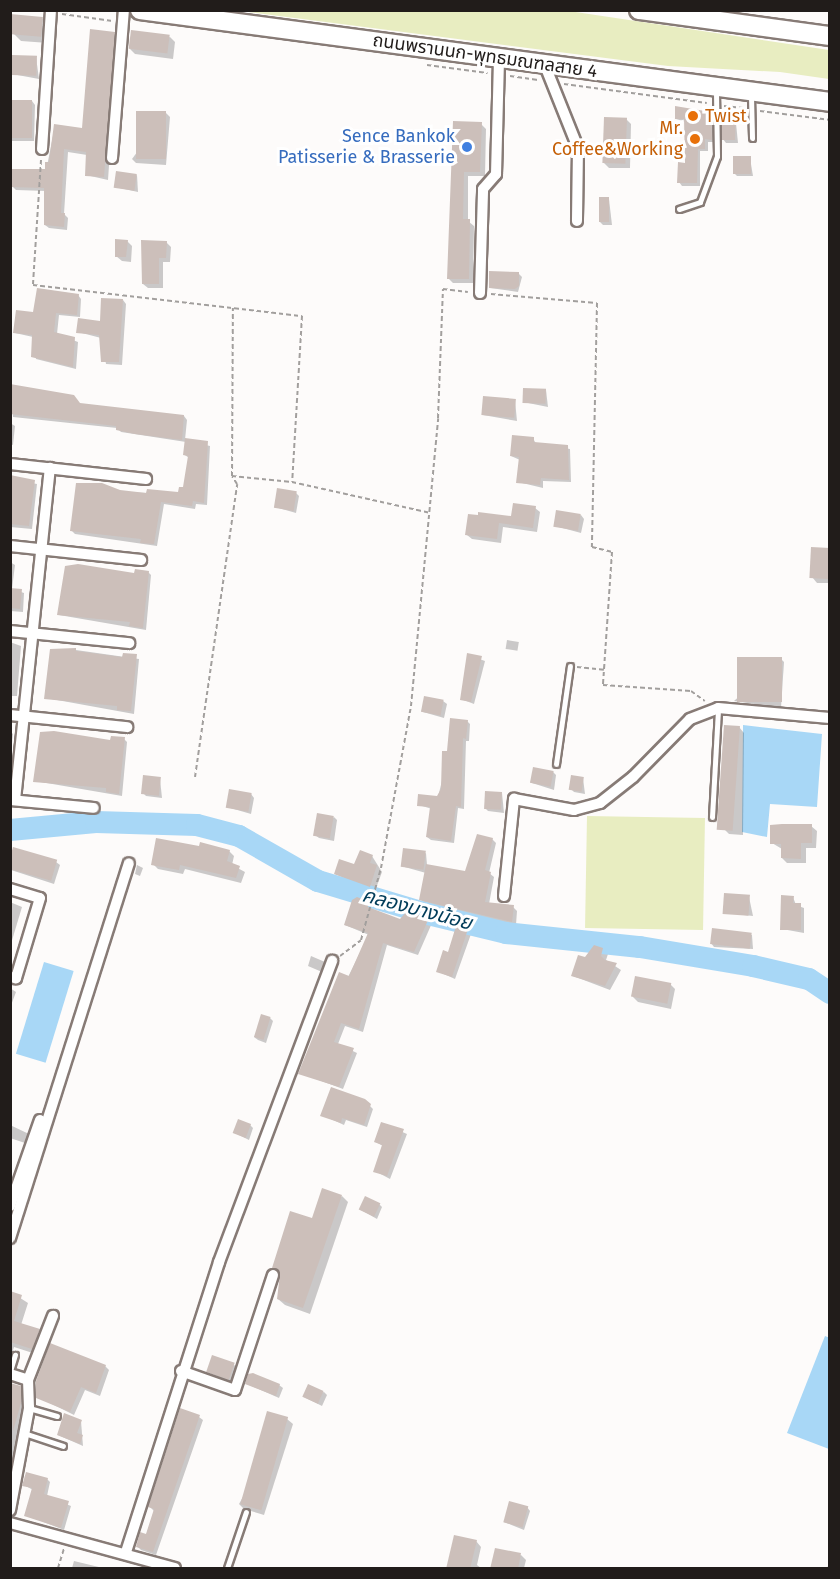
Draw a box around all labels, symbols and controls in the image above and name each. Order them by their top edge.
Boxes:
street label: ถนนพรานนก-พุทธมณฑลสาย 4 [371,30,599,82]
place label: Twist [705,105,747,127]
marker: Twist [686,109,700,123]
place label: Mr. Coffee&Working [552,118,683,160]
place label: Sence Bankok Patisserie & Brasserie [278,126,455,168]
marker: Mr. Coffee&Working [688,132,702,146]
marker: Sence Bankok Patisserie & Brasserie [460,140,474,154]
water label: คลองบางน้อย [360,883,474,935]

